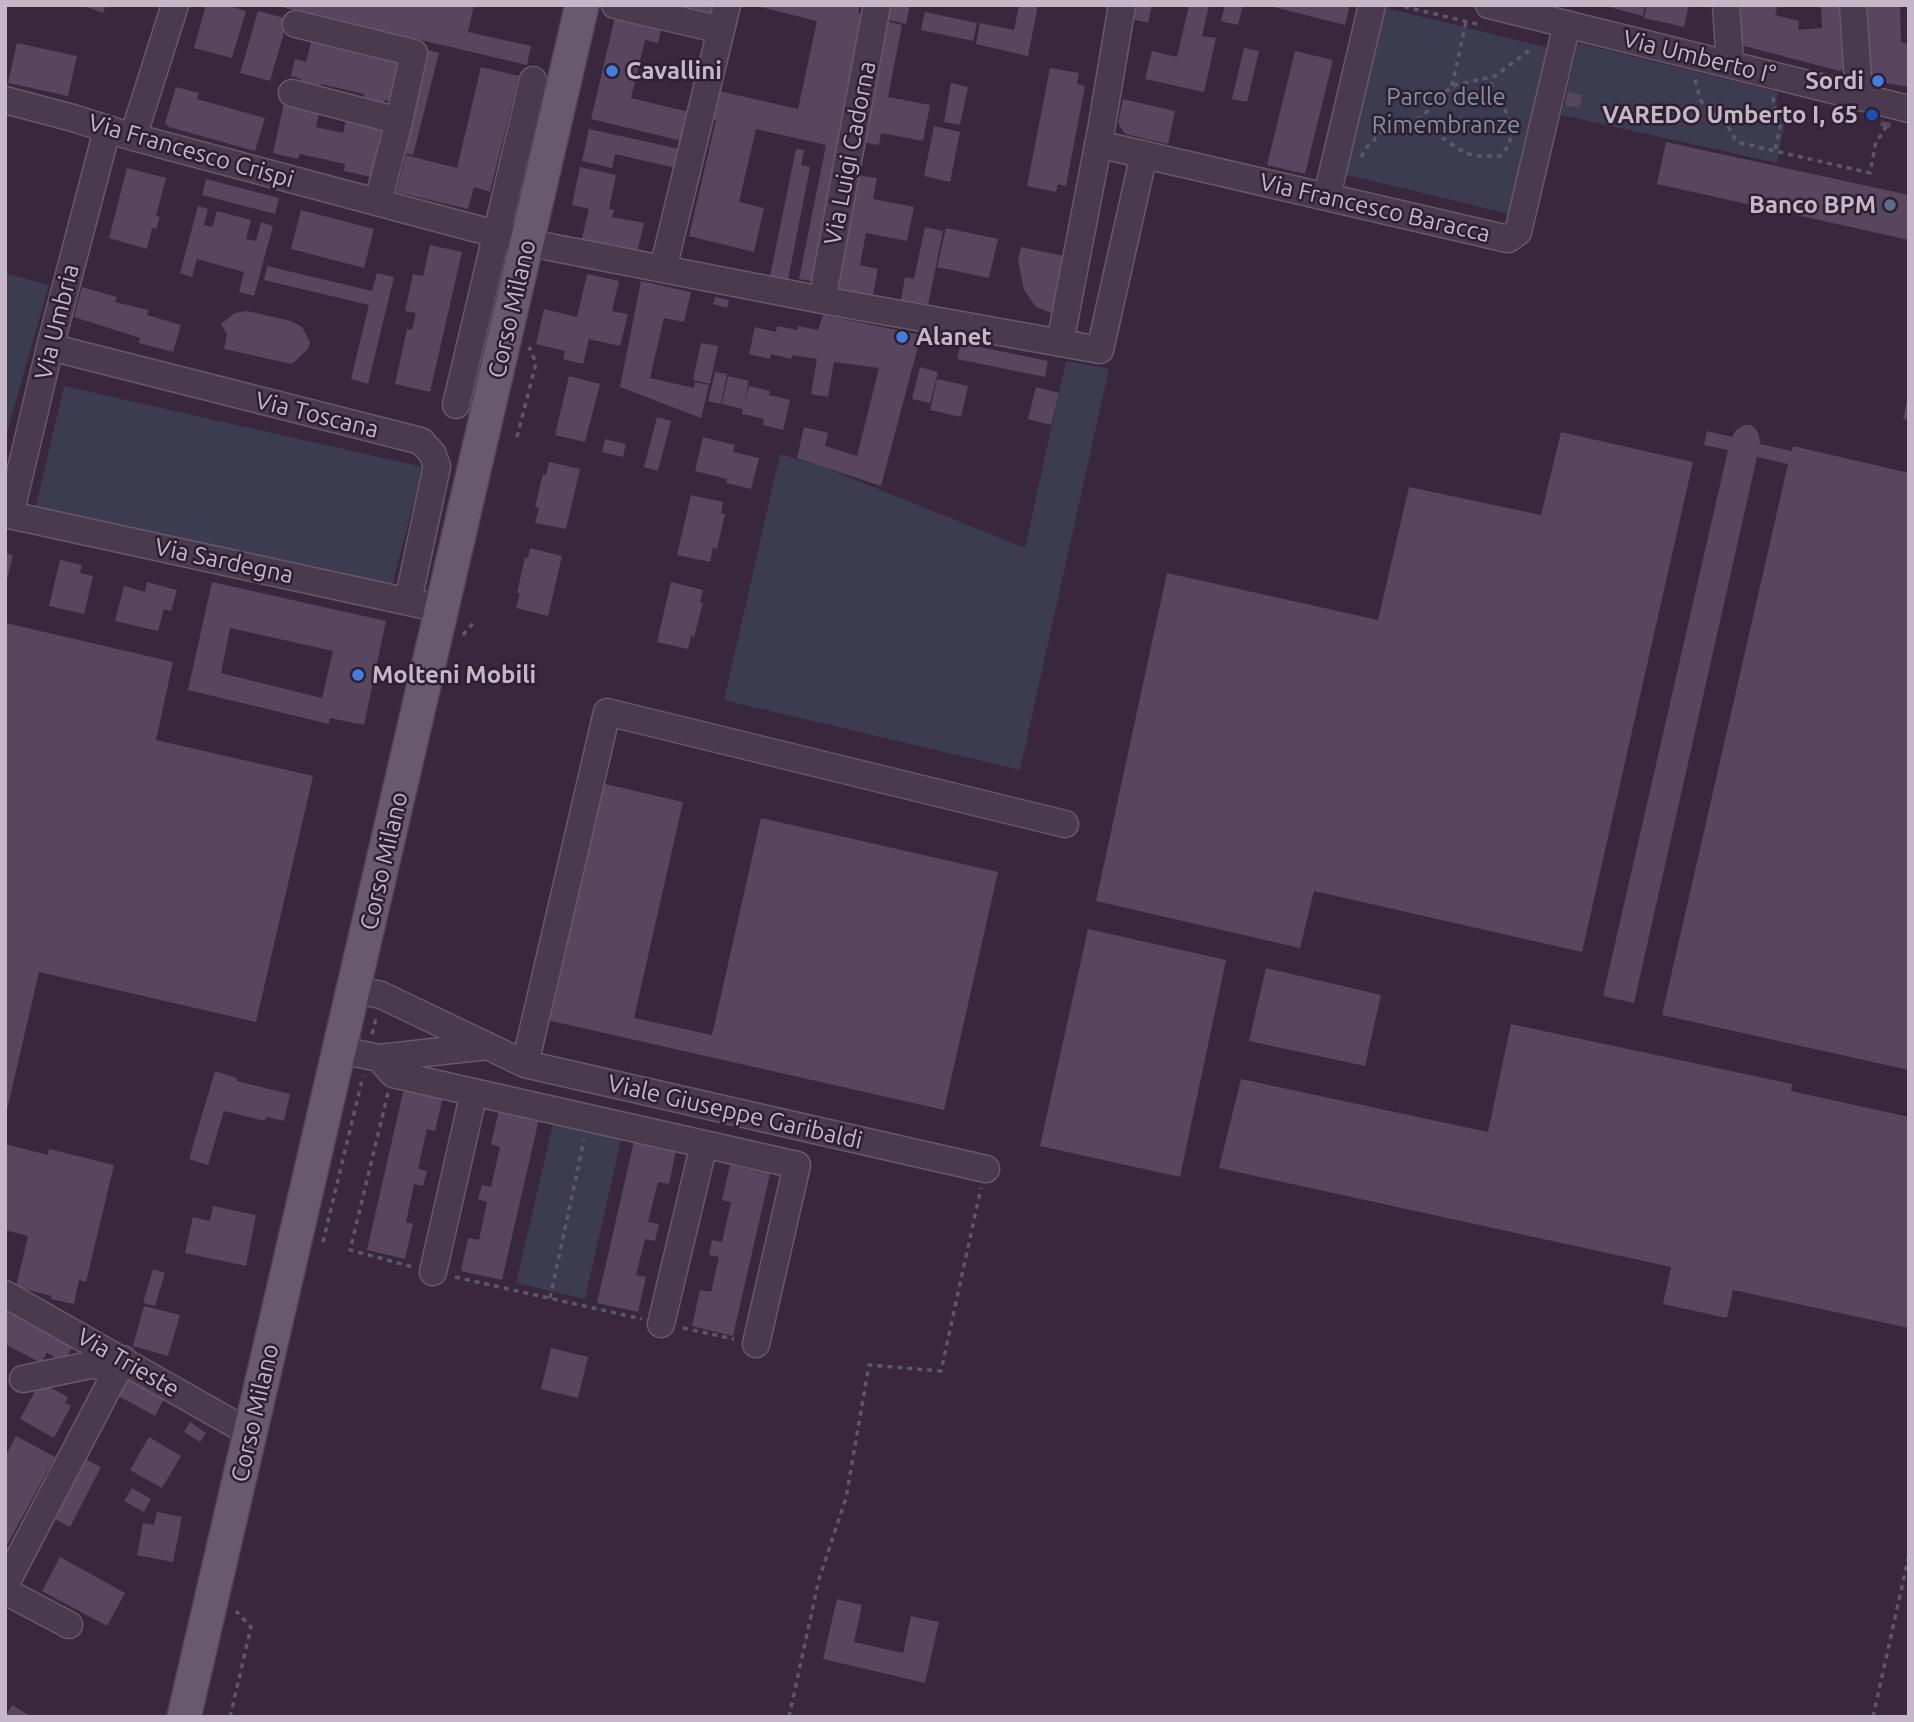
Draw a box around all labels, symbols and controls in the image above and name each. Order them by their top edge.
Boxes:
street label: Via Umberto I° [1620,24,1778,90]
place label: Cavallini [626,57,722,85]
street label: Via Luigi Cadorna [818,59,882,247]
marker: Cavallini [604,63,620,79]
place label: Sordi [1805,67,1864,95]
marker: Sordi [1870,73,1886,89]
park label: Parco delle Rimembranze [1372,83,1520,139]
place label: VAREDO Umberto I, 65 [1602,101,1858,129]
marker: VAREDO Umberto I, 65 [1864,107,1880,123]
street label: Via Francesco Crispi [85,108,297,194]
street label: Via Francesco Baracca [1257,167,1493,249]
place label: Banco BPM [1749,191,1876,219]
marker: Banco BPM [1882,197,1898,213]
street label: Corso Milano [482,237,542,381]
street label: Via Umbria [29,261,85,383]
place label: Alanet [916,323,992,351]
marker: Alanet [894,329,910,345]
street label: Via Toscana [252,386,382,444]
street label: Via Sardegna [152,532,296,590]
place label: Molteni Mobili [372,661,536,689]
marker: Molteni Mobili [350,667,366,683]
street label: Corso Milano [354,789,414,933]
street label: Viale Giuseppe Garibaldi [605,1069,865,1155]
street label: Via Trieste [72,1322,184,1404]
street label: Corso Milano [225,1341,285,1485]

